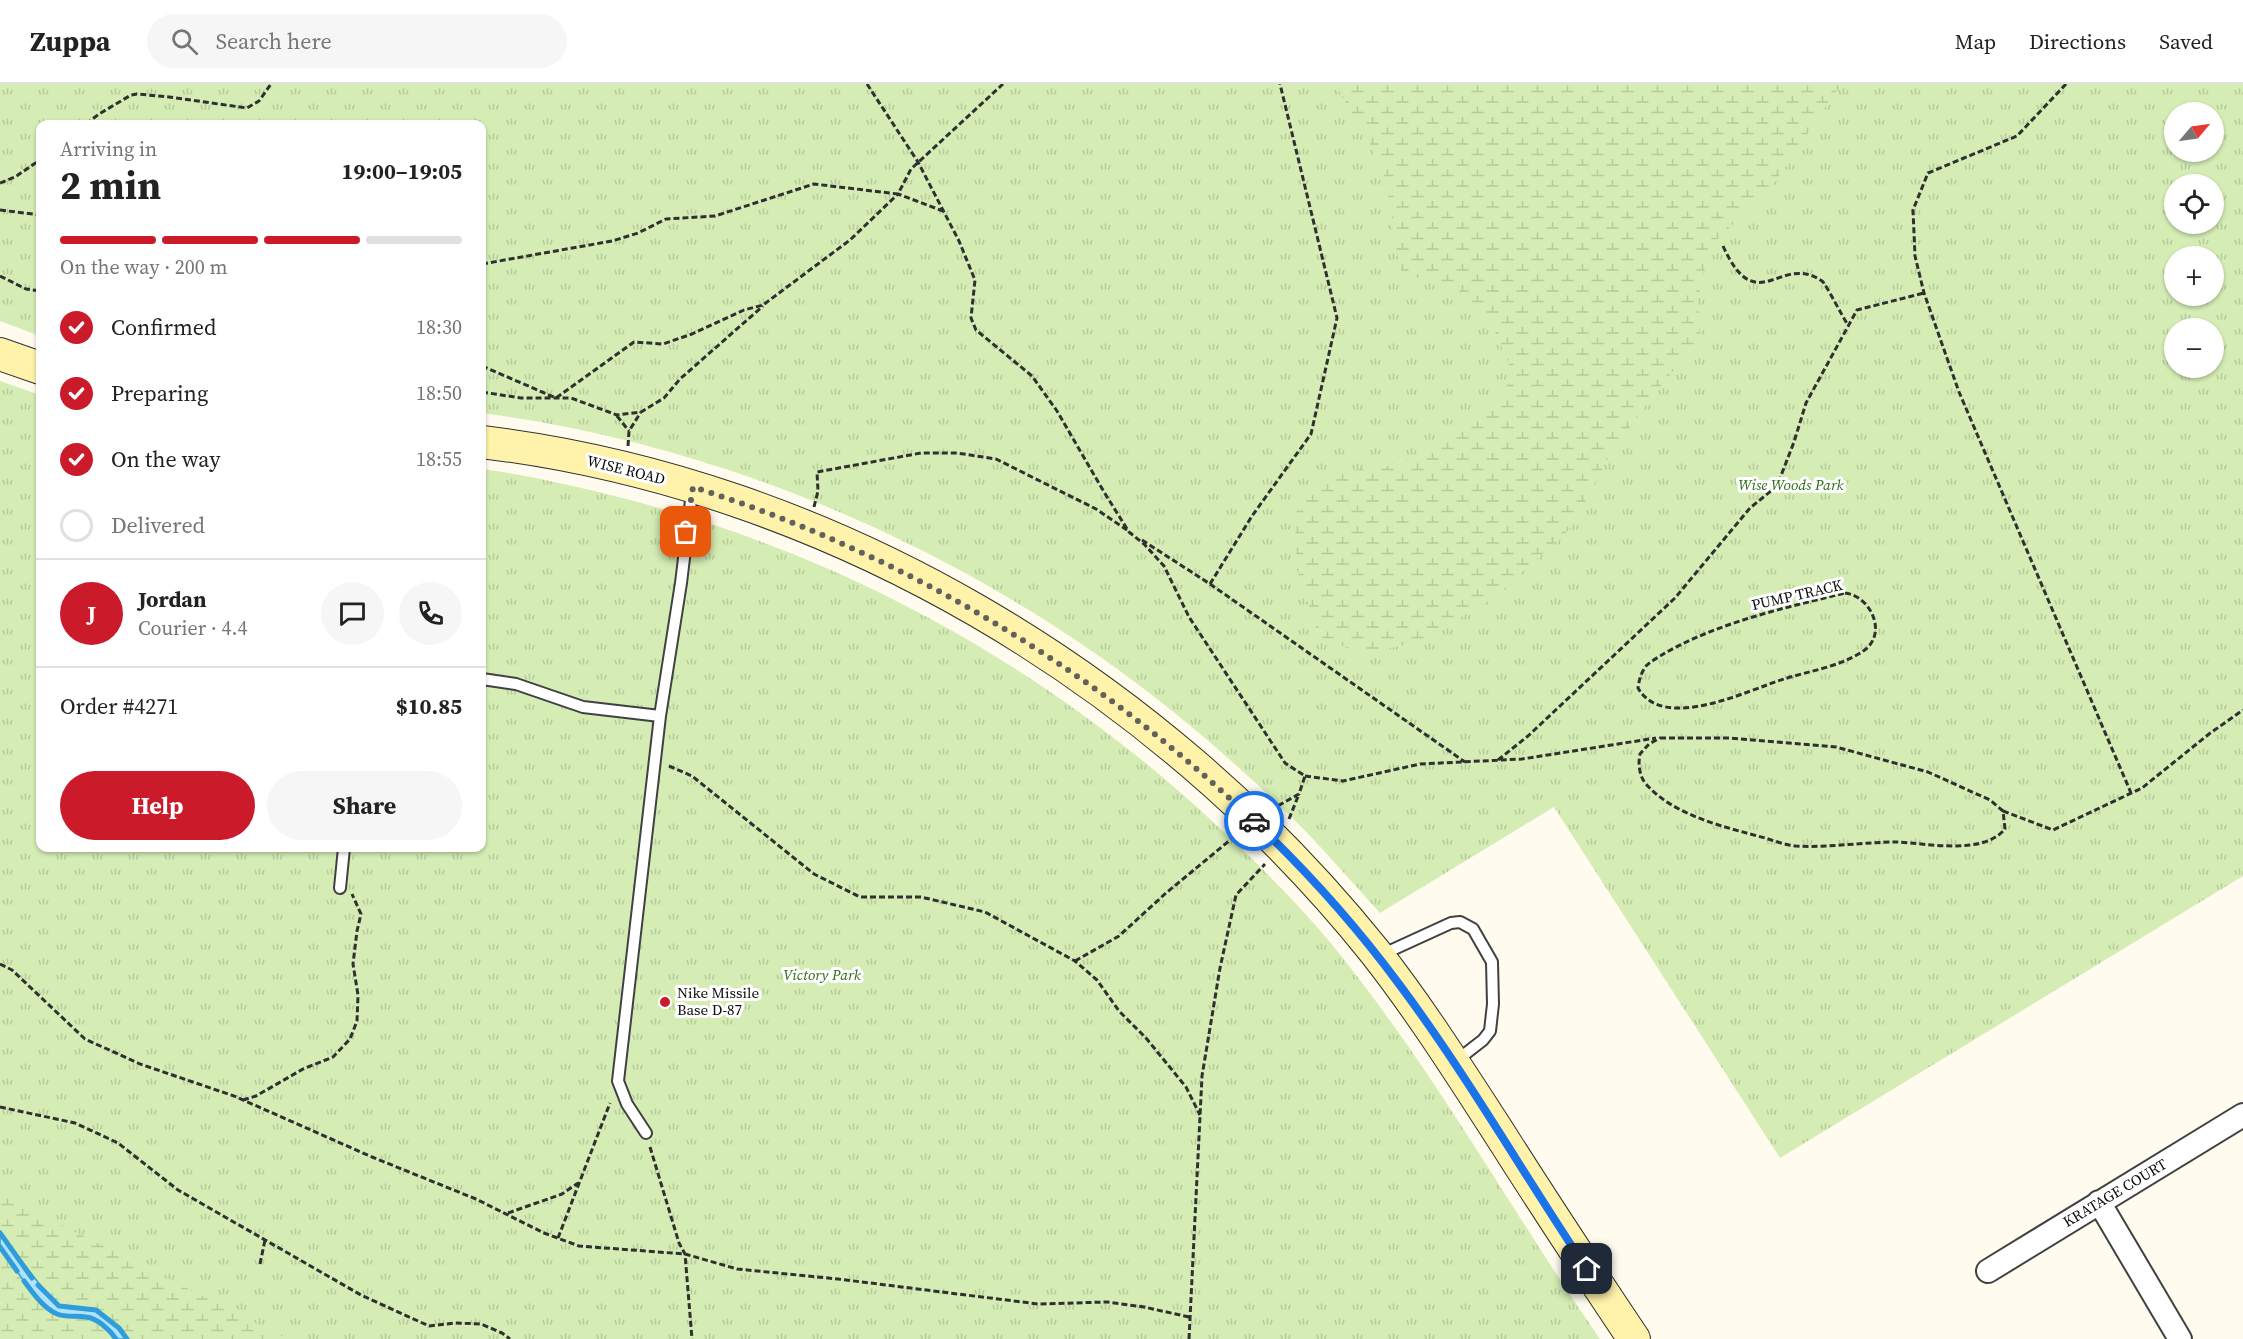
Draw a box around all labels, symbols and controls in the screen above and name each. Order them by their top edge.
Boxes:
search box [147,14,567,68]
text: Zuppa [30,22,111,60]
icon: search [168,25,201,58]
text: Search here [216,26,332,56]
text: Map [1955,27,1996,56]
text: Directions [2029,27,2126,56]
text: Saved [2159,27,2213,56]
north arrow [2164,102,2224,162]
map controls [2164,102,2224,378]
text: Arriving in [60,135,157,163]
text: 19:00–19:05 [342,156,462,186]
text: 2 min [60,159,161,212]
button: locate [2164,174,2224,234]
button: + [2164,246,2224,306]
text: On the way · 200 m [60,253,227,281]
icon: check [60,311,93,344]
text: Confirmed [111,312,216,342]
text: 18:30 [416,313,462,341]
button: − [2164,318,2224,378]
icon: check [60,377,93,410]
text: Preparing [111,378,208,408]
text: 18:50 [416,379,462,407]
icon: check [60,443,93,476]
text: On the way [111,444,220,474]
text: 18:55 [416,445,462,473]
street label: WISE ROAD [585,450,667,489]
park label: Wise Woods Park [1738,474,1845,495]
pin [660,506,711,557]
text: Delivered [111,510,205,540]
icon: bag [669,515,702,548]
street label: PUMP TRACK [1749,574,1844,615]
button: chat [321,582,384,645]
button: phone [399,582,462,645]
text: Jordan [138,584,206,614]
text: J [87,598,96,628]
text: Courier · 4.4 [138,614,247,642]
text: Order #4271 [60,691,178,721]
text: $10.85 [396,691,462,721]
button: Help [60,771,255,840]
button: Share [267,771,462,840]
courier [1224,791,1284,851]
icon: car [1238,805,1271,838]
park label: Victory Park [783,964,862,985]
place label: Nike Missile Base D-87 [677,982,760,1020]
marker: Nike Missile Base D-87 [658,995,672,1009]
street label: KRATAGE COURT [2059,1153,2171,1232]
pin [1561,1243,1612,1294]
icon: home [1570,1252,1603,1285]

